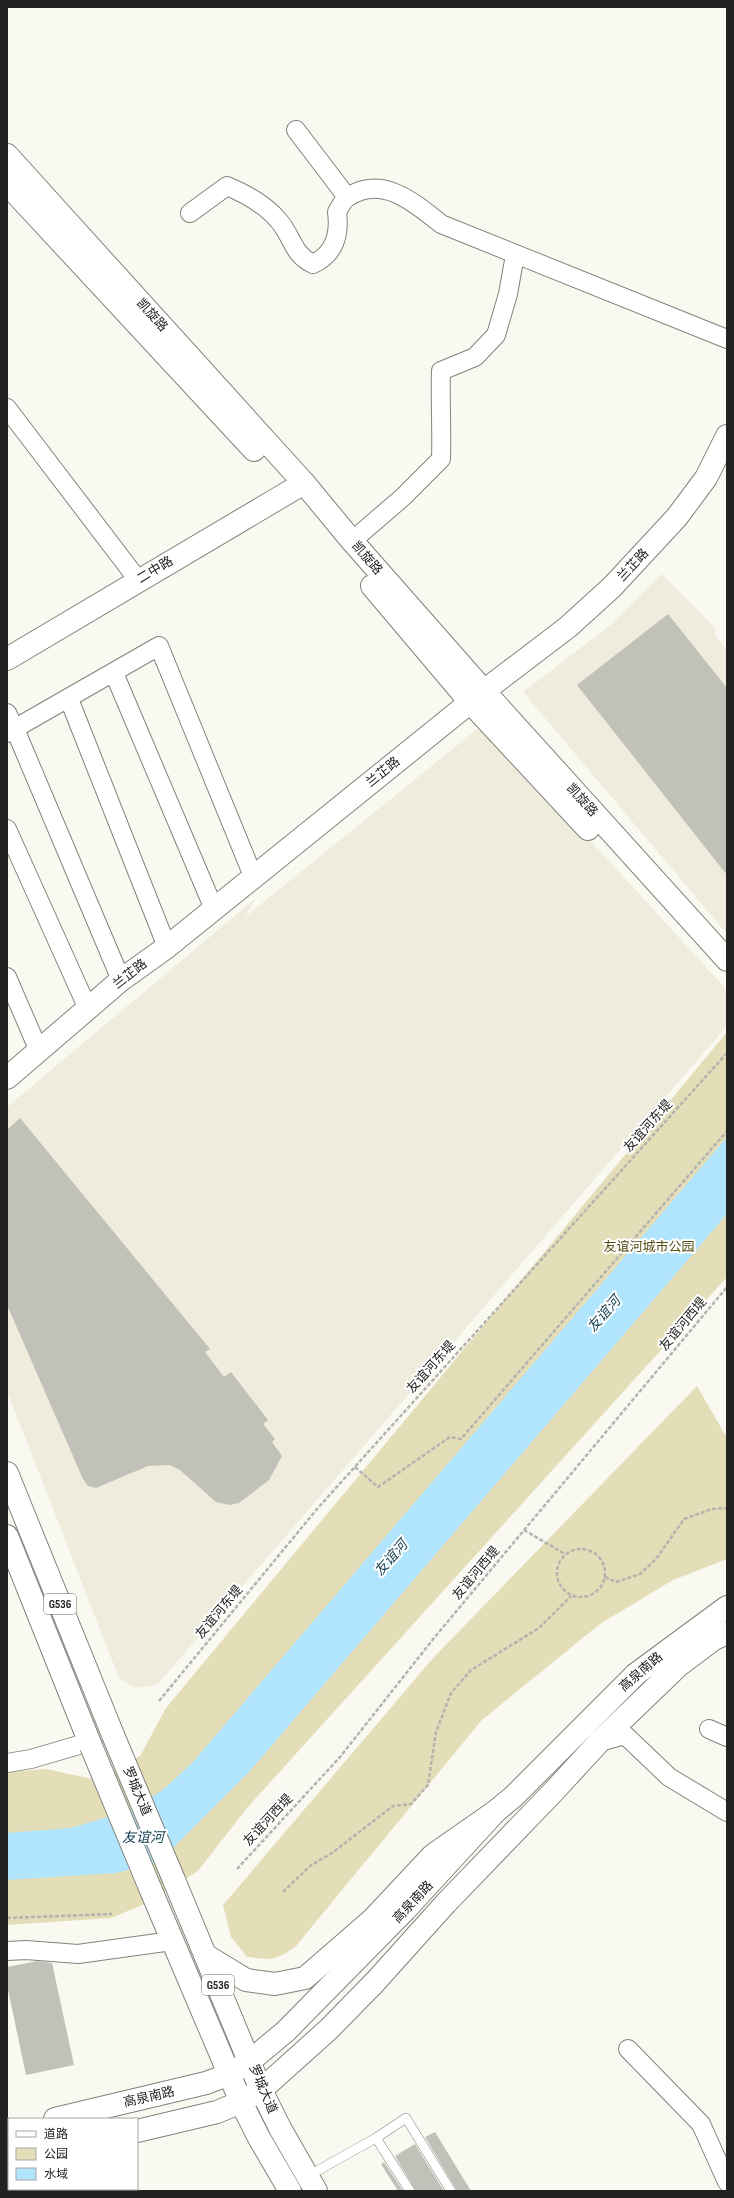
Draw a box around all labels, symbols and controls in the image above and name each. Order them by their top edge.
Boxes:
street label: 凯旋路 [133,295,171,335]
street label: 凯旋路 [348,538,386,578]
street label: 兰芷路 [614,545,652,585]
street label: 二中路 [134,553,176,587]
street label: 兰芷路 [363,754,403,790]
street label: 凯旋路 [563,780,601,820]
street label: 兰芷路 [110,956,150,992]
street label: 友谊河东堤 [620,1096,676,1156]
park label: 友谊河城市公园 [603,1239,695,1255]
water label: 友谊河 [584,1290,626,1335]
street label: 友谊河西堤 [656,1294,710,1354]
street label: 友谊河东堤 [403,1337,459,1397]
water label: 友谊河 [371,1534,413,1579]
street label: 友谊河西堤 [449,1543,503,1603]
street label: 友谊河东堤 [192,1582,246,1642]
road number: G536 [44,1594,76,1614]
street label: 高泉南路 [616,1649,666,1695]
street label: 罗城大道 [119,1764,155,1818]
street label: 友谊河西堤 [240,1791,296,1849]
water label: 友谊河 [122,1829,167,1846]
street label: 高泉南路 [389,1878,437,1926]
road number: G536 [202,1975,234,1995]
street label: 罗城大道 [245,2062,281,2116]
street label: 高泉南路 [122,2083,176,2111]
legend [8,2118,138,2190]
text: 道路 [44,2127,68,2142]
text: 公园 [44,2147,68,2162]
text: 水域 [44,2167,68,2182]

